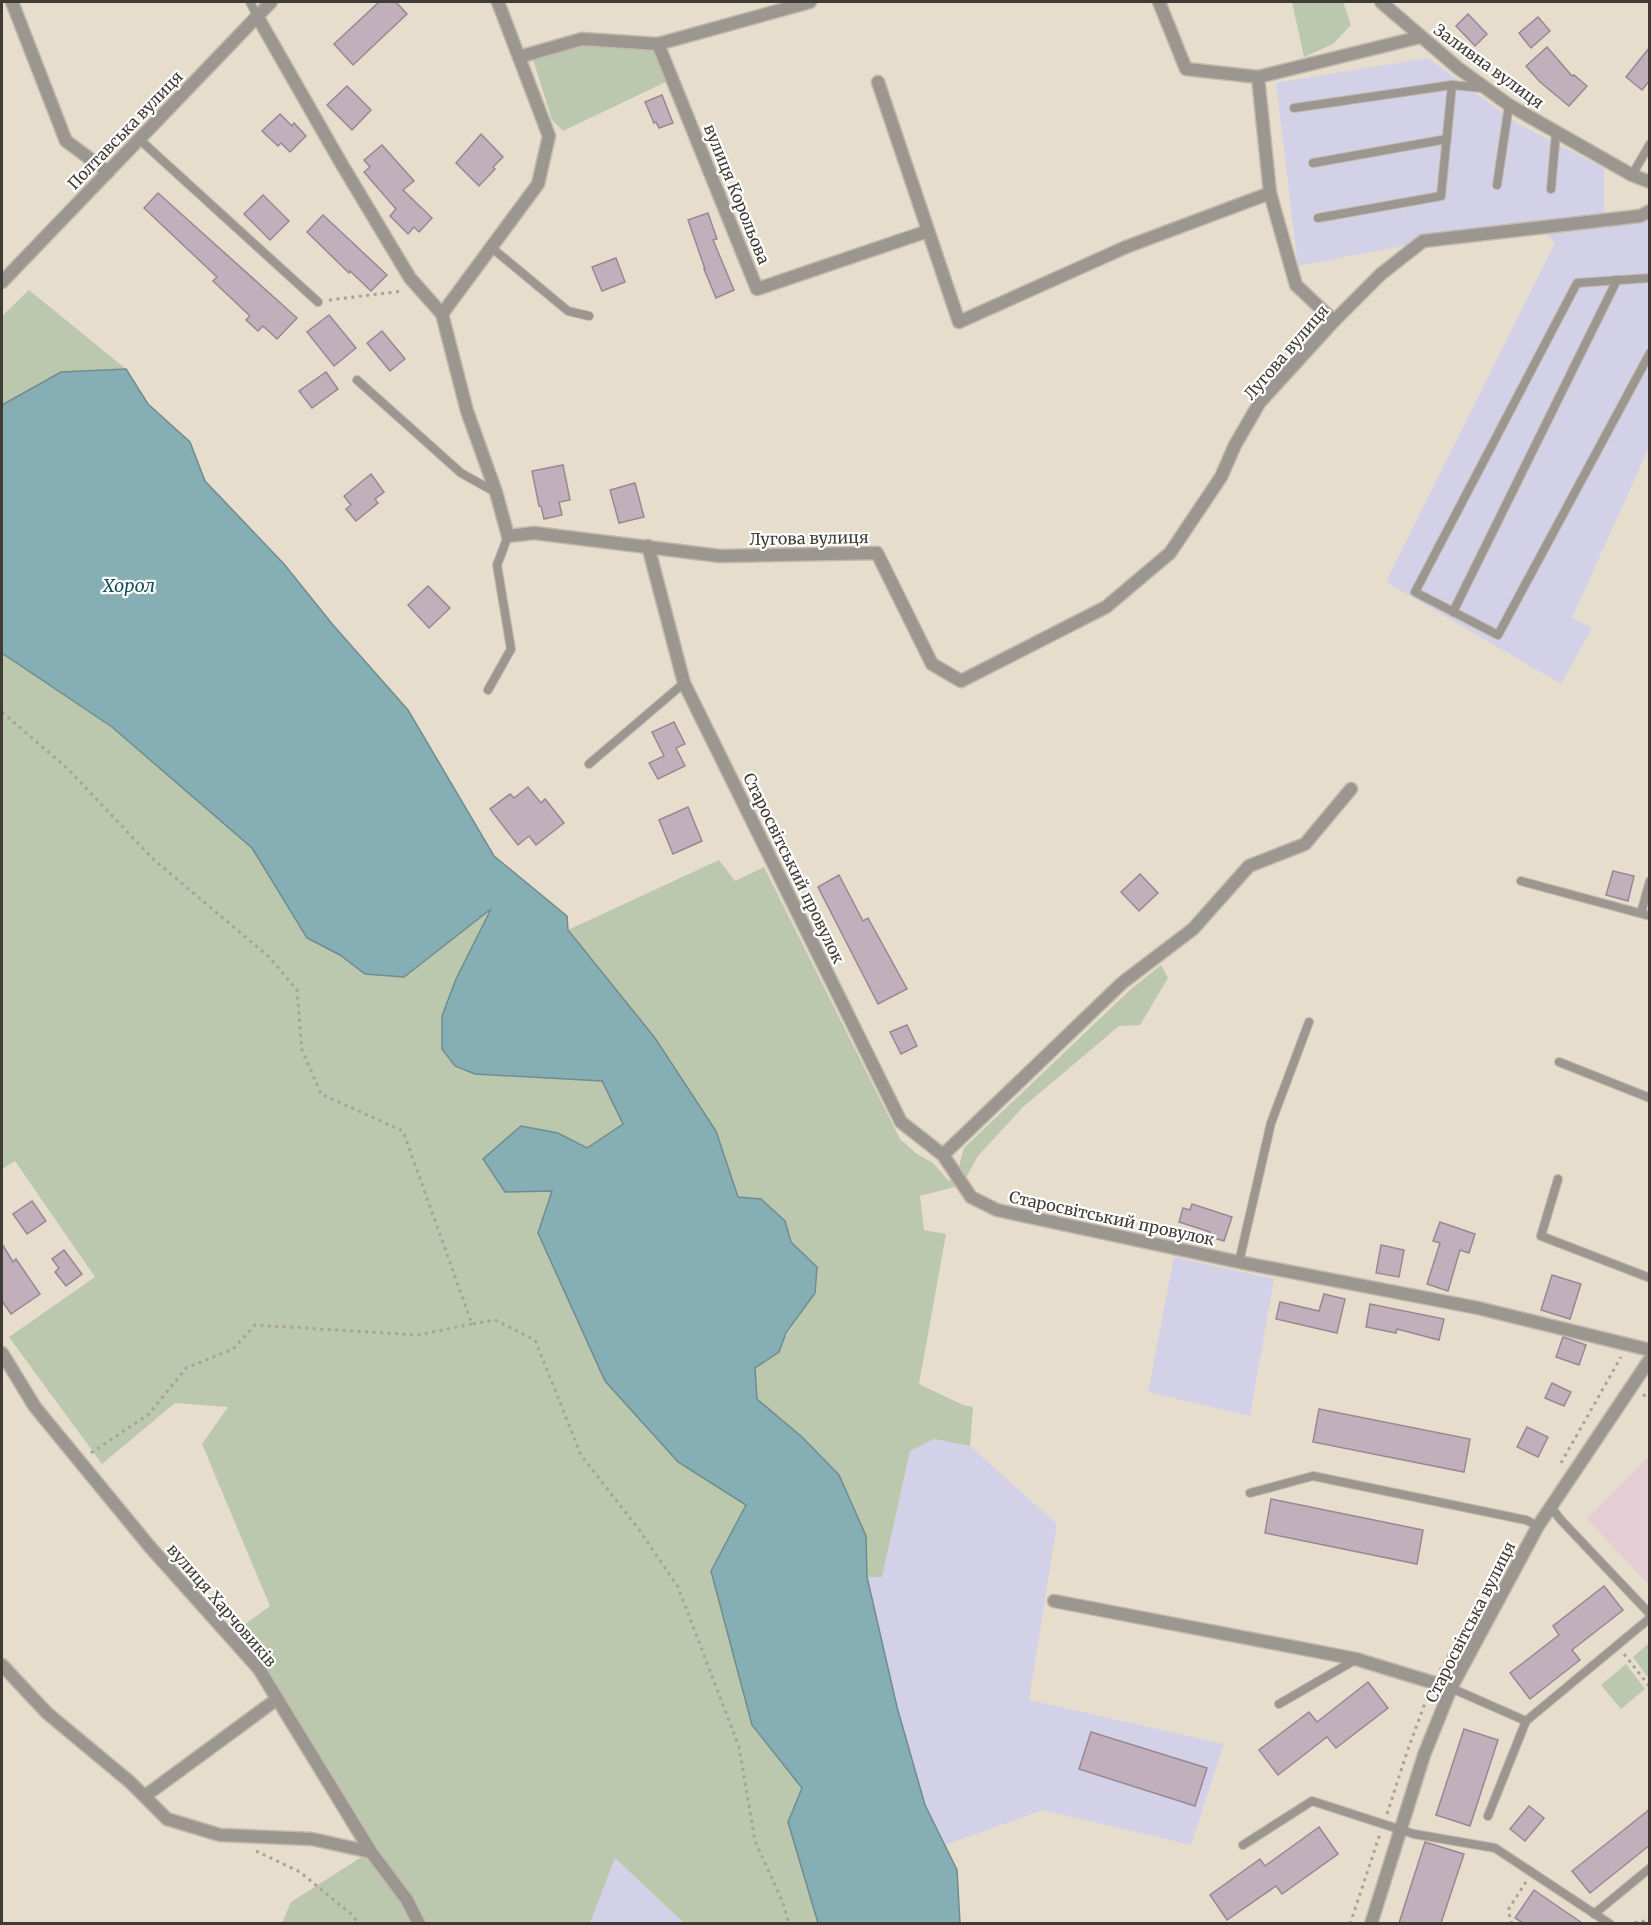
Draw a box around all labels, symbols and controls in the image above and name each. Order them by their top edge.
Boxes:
street label: Заливна вулиця [1430,19,1548,113]
street label: Полтавська вулиця [63,66,187,194]
street label: вулиця Корольова [700,121,774,267]
street label: Лугова вулиця [1239,300,1333,404]
street label: Лугова вулиця [749,527,869,549]
water label: Хорол [102,574,155,597]
street label: Старосвітський провулок [739,769,849,967]
street label: Старосвітський провулок [1007,1186,1217,1250]
street label: Старосвітська вулиця [1421,1538,1519,1706]
street label: вулиця Харчовиків [163,1539,281,1671]

